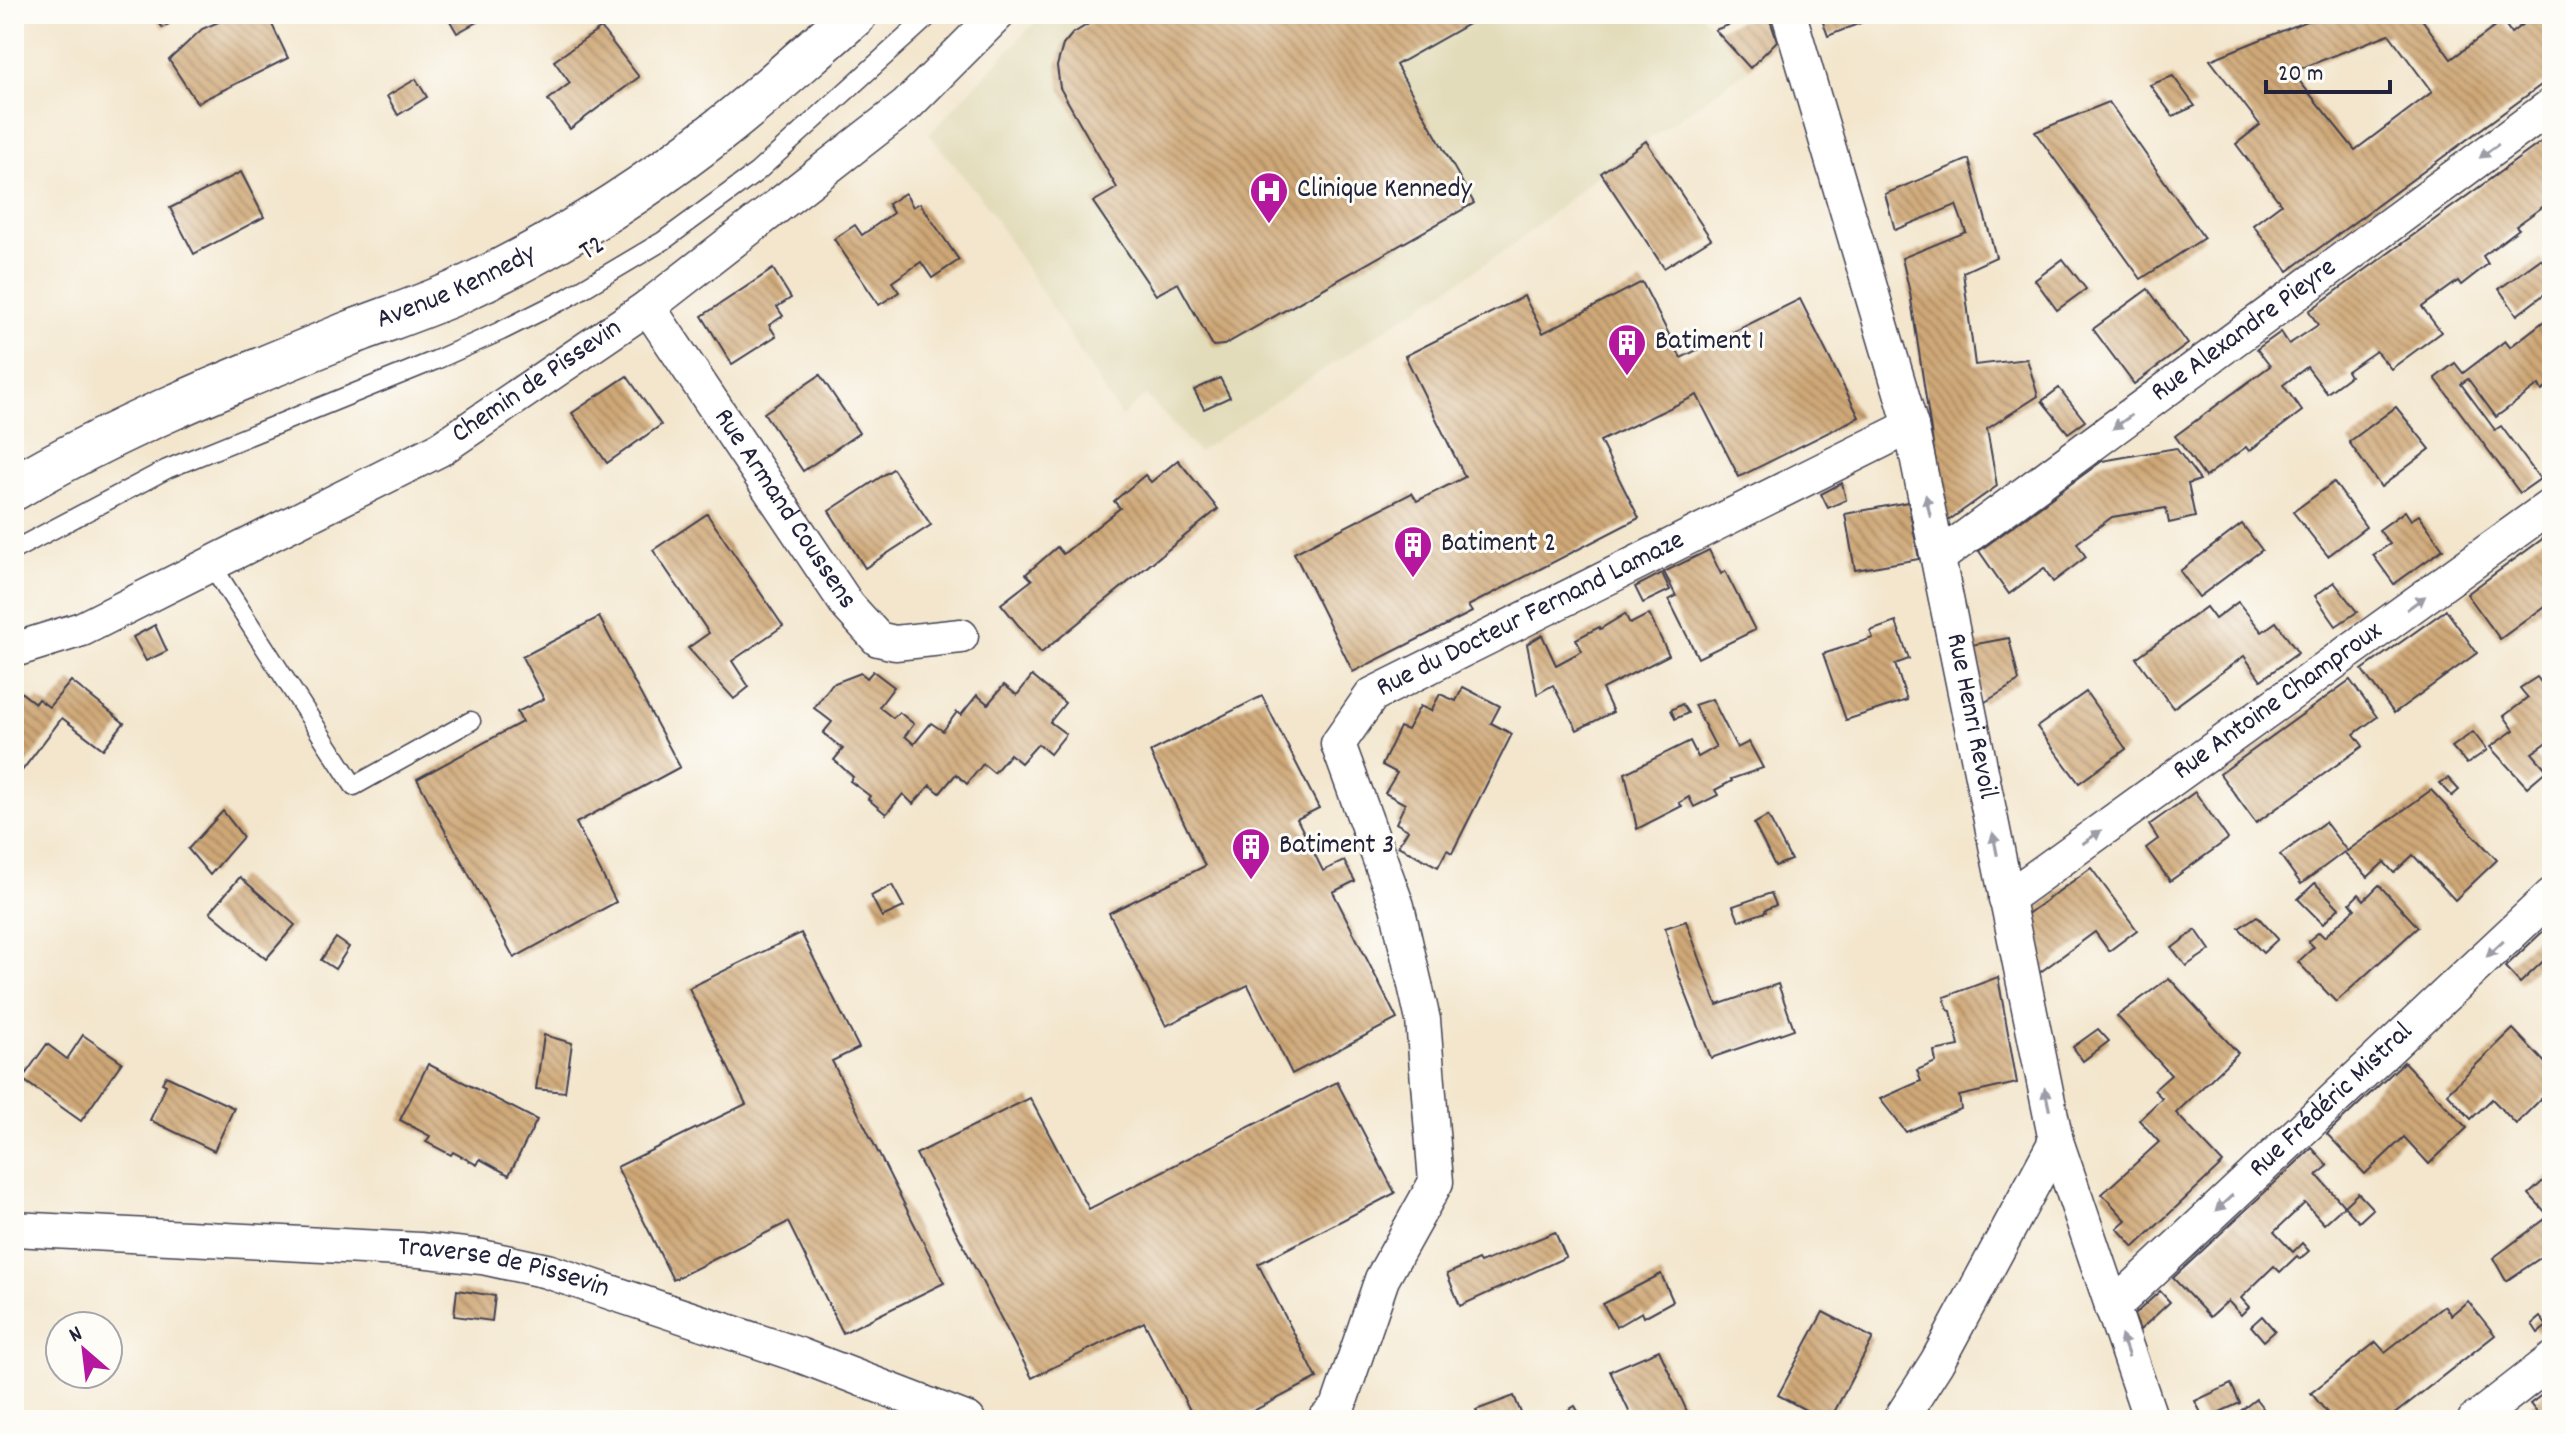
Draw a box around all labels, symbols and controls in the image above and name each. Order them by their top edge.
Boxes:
scale bar [2266,44,2390,94]
text: 20 m [2278,58,2324,92]
one-way arrow [2479,143,2499,159]
hospital icon: Clinique Kennedy [1248,170,1290,225]
place label: Clinique Kennedy [1297,171,1473,211]
street label: T2 [573,227,613,273]
street label: Avenue Kennedy [371,235,544,341]
street label: Rue Alexandre Pieyre [2144,250,2346,413]
street label: Chemin de Pissevin [444,310,631,455]
building icon: Batiment 1 [1606,322,1648,377]
place label: Batiment 1 [1655,323,1764,363]
street label: Rue Armand Coussens [702,401,865,618]
one-way arrow [2112,414,2133,429]
one-way arrow [1921,494,1934,519]
street label: Rue du Docteur Fernand Lamaze [1370,522,1692,709]
building icon: Batiment 2 [1392,524,1434,579]
place label: Batiment 2 [1441,525,1556,565]
one-way arrow [2405,595,2427,611]
street label: Rue Antoine Champroux [2166,613,2391,792]
street label: Rue Henri Revoil [1934,630,2006,803]
building icon: Batiment 3 [1230,826,1272,881]
place label: Batiment 3 [1279,827,1395,867]
one-way arrow [2081,830,2102,845]
one-way arrow [1988,831,2001,856]
one-way arrow [2486,939,2505,957]
street label: Rue Frédéric Mistral [2241,1014,2423,1188]
one-way arrow [2040,1086,2053,1111]
one-way arrow [2214,1194,2233,1212]
street label: Traverse de Pissevin [397,1229,614,1310]
north arrow [44,1310,124,1390]
text: N [64,1319,88,1352]
one-way arrow [2119,1334,2131,1358]

